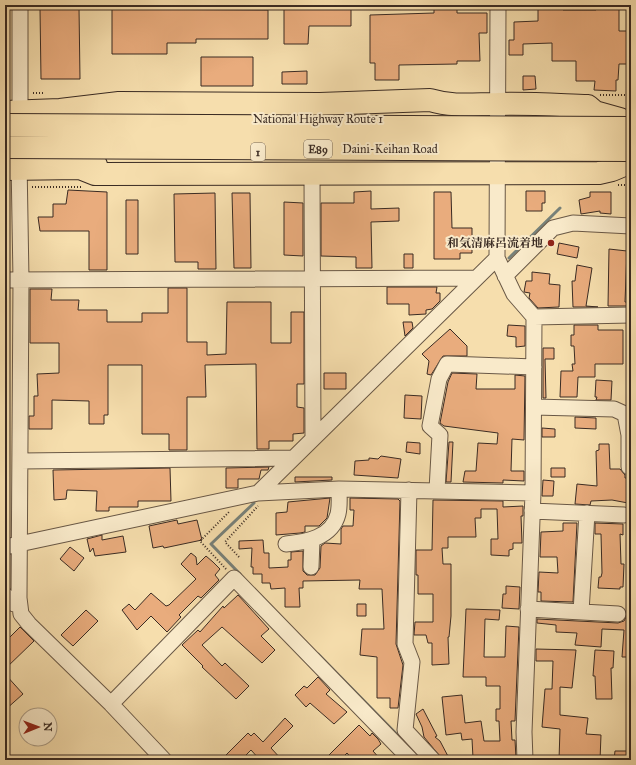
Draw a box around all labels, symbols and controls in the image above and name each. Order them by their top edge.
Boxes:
street label: National Highway Route 1 [253,112,383,127]
road number: E89 [304,140,332,158]
street label: Daini-Keihan Road [342,142,438,156]
road number: 1 [251,143,265,161]
place label: 和気清麻呂流着地 [447,236,543,250]
marker: 和気清麻呂流着地 [546,238,556,248]
north arrow [18,707,58,747]
text: N [41,722,54,732]

